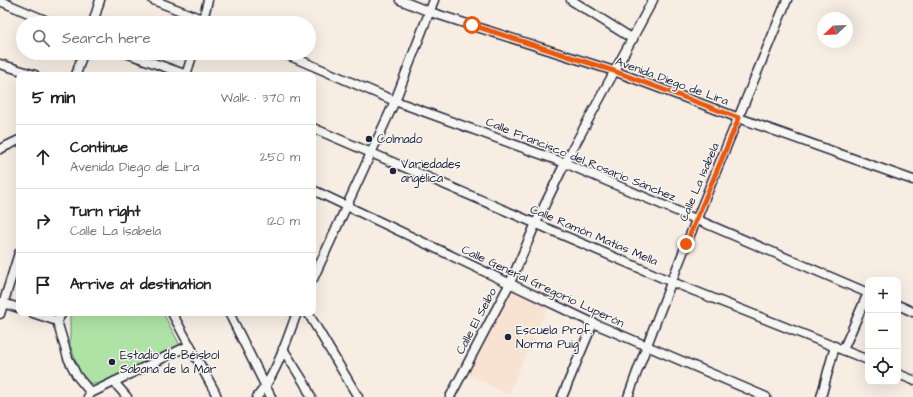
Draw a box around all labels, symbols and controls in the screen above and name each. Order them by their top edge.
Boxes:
north arrow [817,12,853,48]
search box [16,16,316,60]
route start [463,16,481,34]
icon: search [30,27,52,49]
text: Search here [62,28,151,49]
street label: Avenida Diego de Lira [612,53,731,111]
text: 5 min [32,86,75,110]
text: Walk · 370 m [221,89,300,107]
street label: Calle Francisco del Rosario Sánchez [483,113,679,206]
place label: Colmado [377,131,423,148]
marker: Colmado [364,134,374,144]
text: Continue [70,137,128,158]
street label: Calle La Isabela [675,140,724,224]
icon: ahead [32,146,54,168]
text: 250 m [260,148,300,166]
place label: Variedades angélica [401,156,460,188]
text: Avenida Diego de Lira [70,158,199,176]
marker: Variedades angélica [388,166,398,176]
text: Turn right [70,201,141,222]
street label: Calle Ramón Matías Mella [527,201,660,270]
icon: right [32,210,54,232]
text: 120 m [267,212,300,230]
text: Calle La Isabela [70,222,161,240]
route end [677,235,695,253]
street label: Calle General Gregorio Luperón [458,241,627,333]
icon: arrive [32,274,54,296]
text: Arrive at destination [70,274,211,295]
map controls [865,277,901,385]
button: + [865,277,901,313]
street label: Calle El Seibo [452,285,501,357]
button: − [865,313,901,349]
place label: Escuela Prof. Norma Puig [516,322,592,354]
marker: Escuela Prof. Norma Puig [503,332,513,342]
place label: Estadio de Béisbol Sabana de la Mar [120,347,219,378]
button: locate [865,349,901,385]
marker: Estadio de Béisbol Sabana de la Mar [107,357,117,367]

